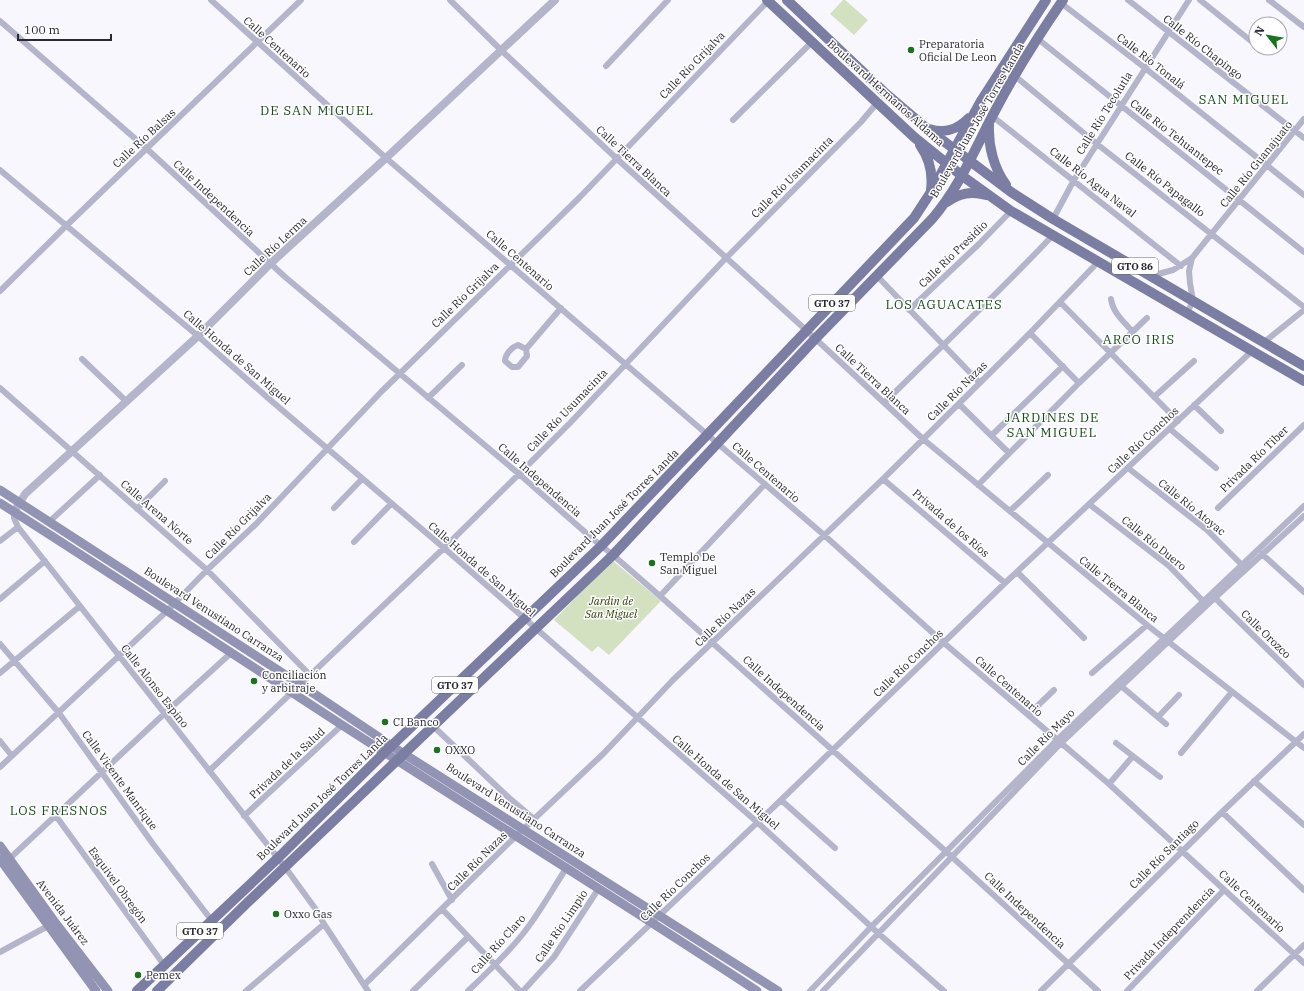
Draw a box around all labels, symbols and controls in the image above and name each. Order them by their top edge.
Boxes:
street label: Calle Río Chapingo [1160,12,1246,82]
street label: Calle Centenario [241,13,313,81]
scale bar [18,16,111,42]
north arrow [1248,16,1288,56]
text: 100 m [24,22,60,37]
text: N [1251,23,1268,38]
street label: Calle Río Grijalva [656,28,728,102]
street label: Calle Río Tonalá [1114,30,1188,92]
street label: Boulevard Hermanos Aldama [825,37,947,149]
place label: Preparatoria Oficial De Leon [919,37,997,64]
street label: Boulevard Juan José Torres Landa [927,40,1027,200]
marker: Preparatoria Oficial De Leon [906,45,916,55]
street label: Calle Río Tecolutla [1073,69,1135,157]
district label: SAN MIGUEL [1199,91,1289,108]
street label: Calle Río Tehuantepec [1127,96,1227,178]
district label: DE SAN MIGUEL [260,102,374,119]
street label: Calle Río Balsas [110,105,178,171]
street label: Calle Río Guanajuato [1217,118,1295,210]
street label: Calle Tierra Blanca [593,122,675,200]
street label: Calle Río Usumacinta [748,133,836,221]
street label: Calle Río Agua Naval [1047,144,1139,220]
street label: Calle Río Papagallo [1122,148,1208,220]
street label: Calle Independencia [170,157,258,239]
street label: Calle Río Lerma [240,213,310,279]
street label: Calle Río Presidio [916,218,990,290]
street label: Calle Centenario [483,227,557,293]
road number: GTO 86 [1112,258,1158,274]
street label: Calle Río Grijalva [428,259,502,331]
road number: GTO 37 [809,295,855,311]
district label: LOS AGUACATES [885,296,1003,313]
street label: Calle Honda de San Miguel [181,307,293,407]
district label: ARCO IRIS [1103,331,1175,348]
street label: Calle Tierra Blanca [832,340,914,418]
street label: Calle Río Nazas [924,358,990,424]
street label: Calle Río Usumacinta [524,365,610,455]
street label: Calle Río Conchos [1105,403,1181,477]
district label: JARDINES DE SAN MIGUEL [1005,409,1099,441]
street label: Privada Río Tiber [1217,423,1291,495]
street label: Calle Centenario [729,439,803,505]
street label: Calle Independencia [495,440,585,520]
street label: Boulevard Juan José Torres Landa [547,446,681,580]
street label: Calle Río Atoyac [1156,476,1229,539]
street label: Calle Arena Norte [118,477,196,547]
street label: Privada de los Ríos [910,486,992,560]
street label: Calle Río Grijalva [202,490,274,562]
street label: Calle Río Duero [1119,513,1189,573]
street label: Calle Honda de San Miguel [426,519,538,619]
place label: Templo De San Miguel [660,550,717,577]
street label: Calle Tierra Blanca [1076,553,1162,625]
marker: Templo De San Miguel [647,558,657,568]
street label: Boulevard Venustiano Carranza [142,564,286,664]
street label: Calle Río Nazas [692,584,758,650]
park label: Jardin de San Miguel [584,594,638,621]
street label: Calle Orozco [1238,607,1294,661]
street label: Calle Río Conchos [870,626,946,700]
street label: Calle Alonso Espino [118,641,192,731]
street label: Calle Independencia [740,652,828,734]
street label: Calle Centenario [972,653,1046,719]
place label: Conciliación y arbitraje [262,668,327,695]
marker: Conciliación y arbitraje [249,676,259,686]
road number: GTO 37 [432,677,478,693]
street label: Calle Río Mayo [1014,705,1078,769]
place label: CI Banco [393,715,439,729]
marker: CI Banco [380,717,390,727]
street label: Privada de la Salud [246,724,328,802]
street label: Calle Vicente Manrique [79,727,161,833]
street label: Boulevard Juan José Torres Landa [254,731,390,863]
street label: Calle Honda de San Miguel [670,732,782,832]
place label: OXXO [445,743,475,757]
marker: OXXO [432,745,442,755]
street label: Boulevard Venustiano Carranza [444,760,588,860]
district label: LOS FRESNOS [10,802,108,819]
street label: Calle Río Santiago [1126,816,1202,892]
street label: Calle Río Nazas [444,828,510,894]
street label: Esquivel Obregón [86,844,150,926]
street label: Calle Río Conchos [637,850,713,924]
street label: Calle Centenario [1216,867,1288,935]
street label: Calle Independencia [981,869,1069,951]
street label: Avenida Juárez [34,876,93,948]
street label: Privada Indeprendencia [1121,883,1217,983]
street label: Calle Río Limpio [532,887,590,965]
place label: Oxxo Gas [284,907,332,921]
marker: Oxxo Gas [271,909,281,919]
street label: Calle Río Claro [468,911,528,977]
road number: GTO 37 [177,923,223,939]
place label: Pemex [146,968,181,982]
marker: Pemex [133,970,143,980]

